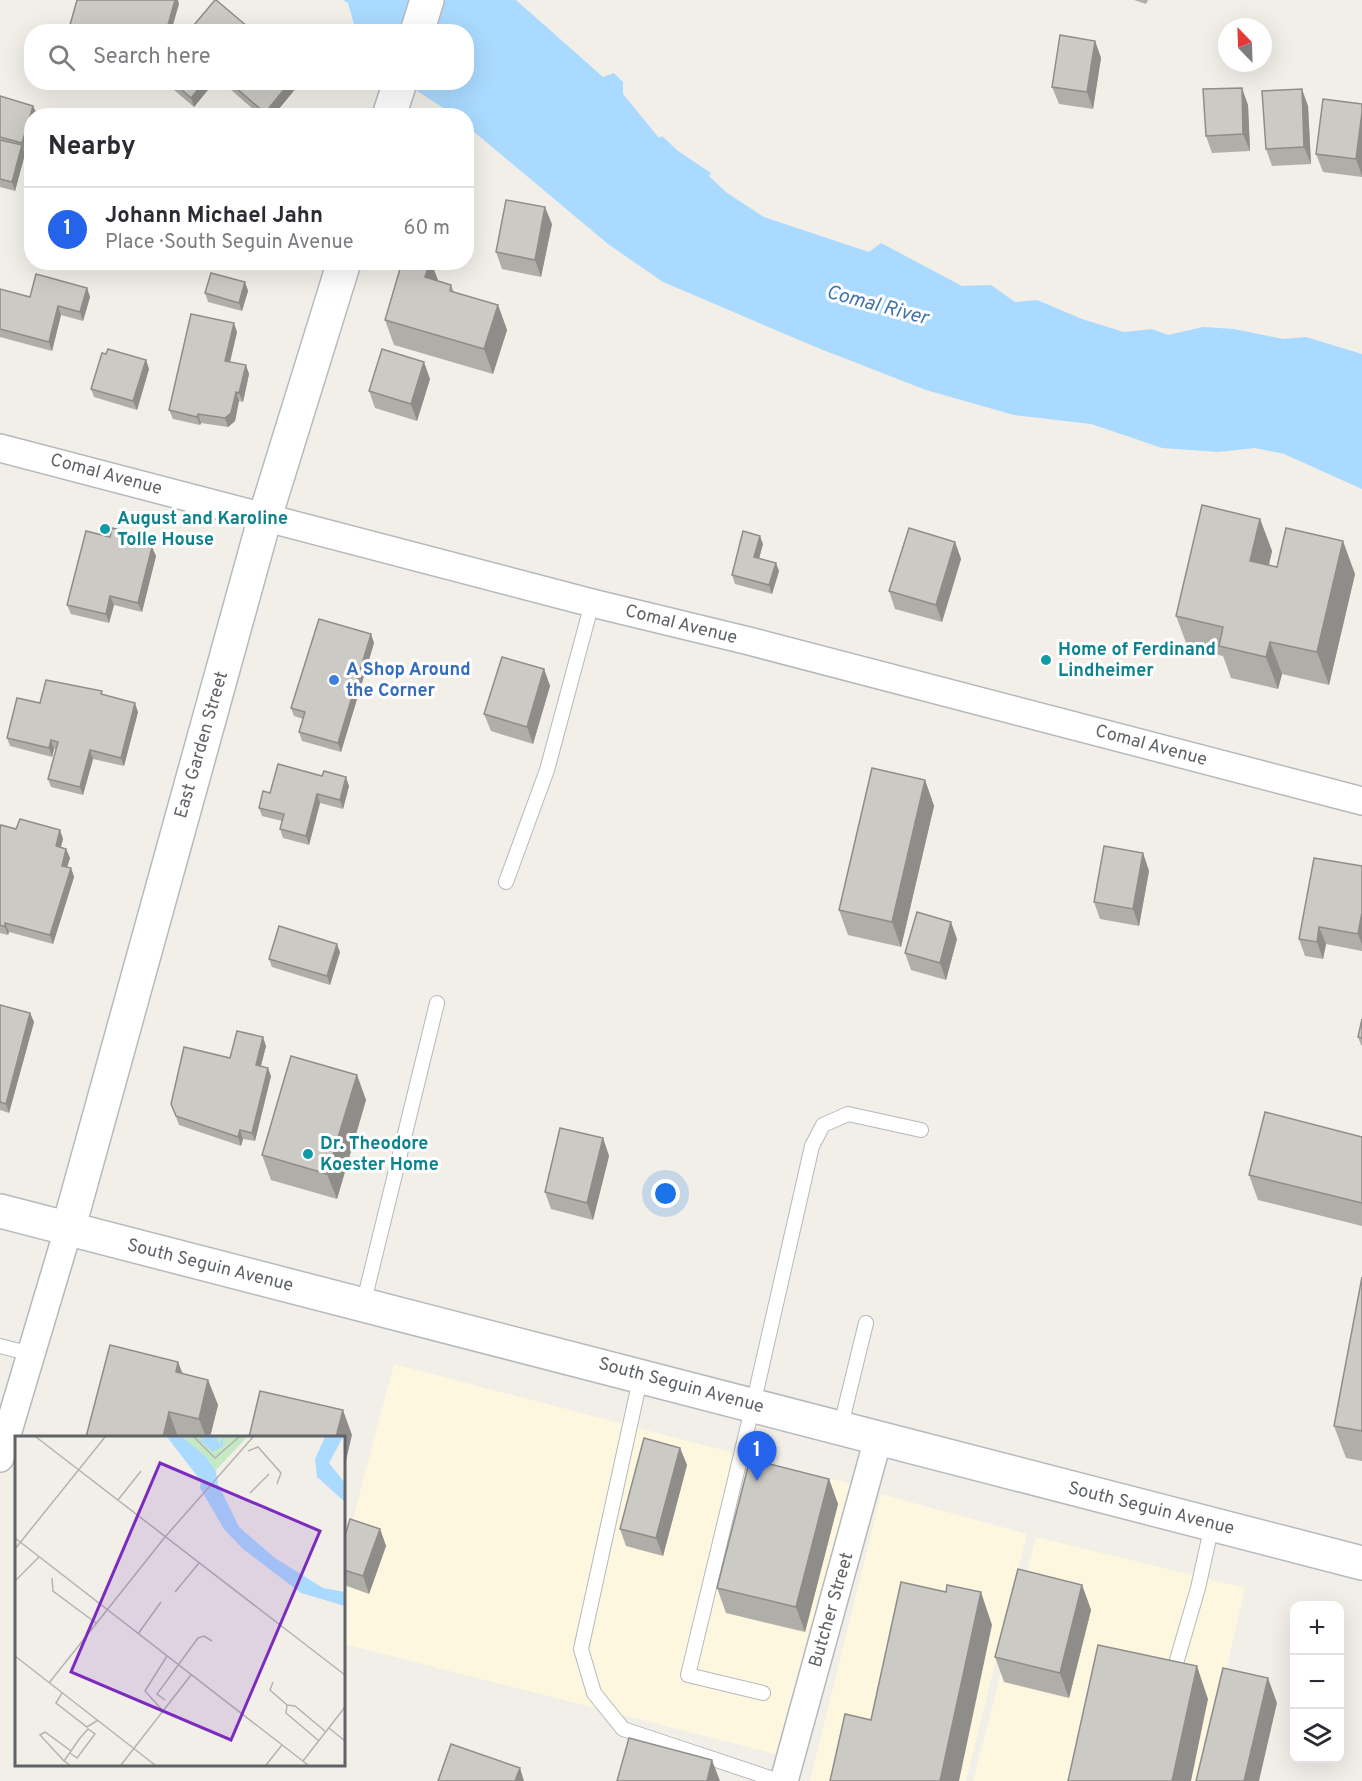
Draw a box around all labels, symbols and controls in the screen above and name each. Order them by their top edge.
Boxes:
north arrow [1218,18,1272,72]
search box [24,24,474,90]
icon: search [45,41,78,74]
text: Search here [93,44,211,71]
text: Nearby [48,131,136,164]
text: Johann Michael Jahn [105,203,323,230]
text: 1 [64,216,72,242]
text: 60 m [404,216,450,242]
text: Place · South Seguin Avenue [105,230,354,256]
water label: Comal River [823,280,932,332]
street label: Comal Avenue [48,449,164,501]
place label: August and Karoline Tolle House [117,508,288,552]
marker: August and Karoline Tolle House [98,522,112,536]
street label: Comal Avenue [622,600,740,650]
place label: Home of Ferdinand Lindheimer [1058,639,1216,683]
marker: Home of Ferdinand Lindheimer [1039,653,1053,667]
place label: A Shop Around the Corner [346,659,471,703]
street label: East Garden Street [170,669,234,821]
marker: A Shop Around the Corner [327,673,341,687]
street label: Comal Avenue [1093,720,1209,772]
place label: Dr. Theodore Koester Home [320,1133,439,1177]
marker: Dr. Theodore Koester Home [301,1147,315,1161]
your location [651,1179,680,1208]
street label: South Seguin Avenue [124,1234,296,1298]
street label: South Seguin Avenue [596,1353,766,1419]
pin: 1 [738,1432,777,1481]
inset map [15,1436,345,1766]
street label: South Seguin Avenue [1065,1477,1237,1541]
street label: Butcher Street [805,1550,859,1670]
map controls [1290,1601,1344,1763]
button: + [1290,1601,1344,1655]
button: − [1290,1655,1344,1709]
button: layers [1290,1709,1344,1763]

